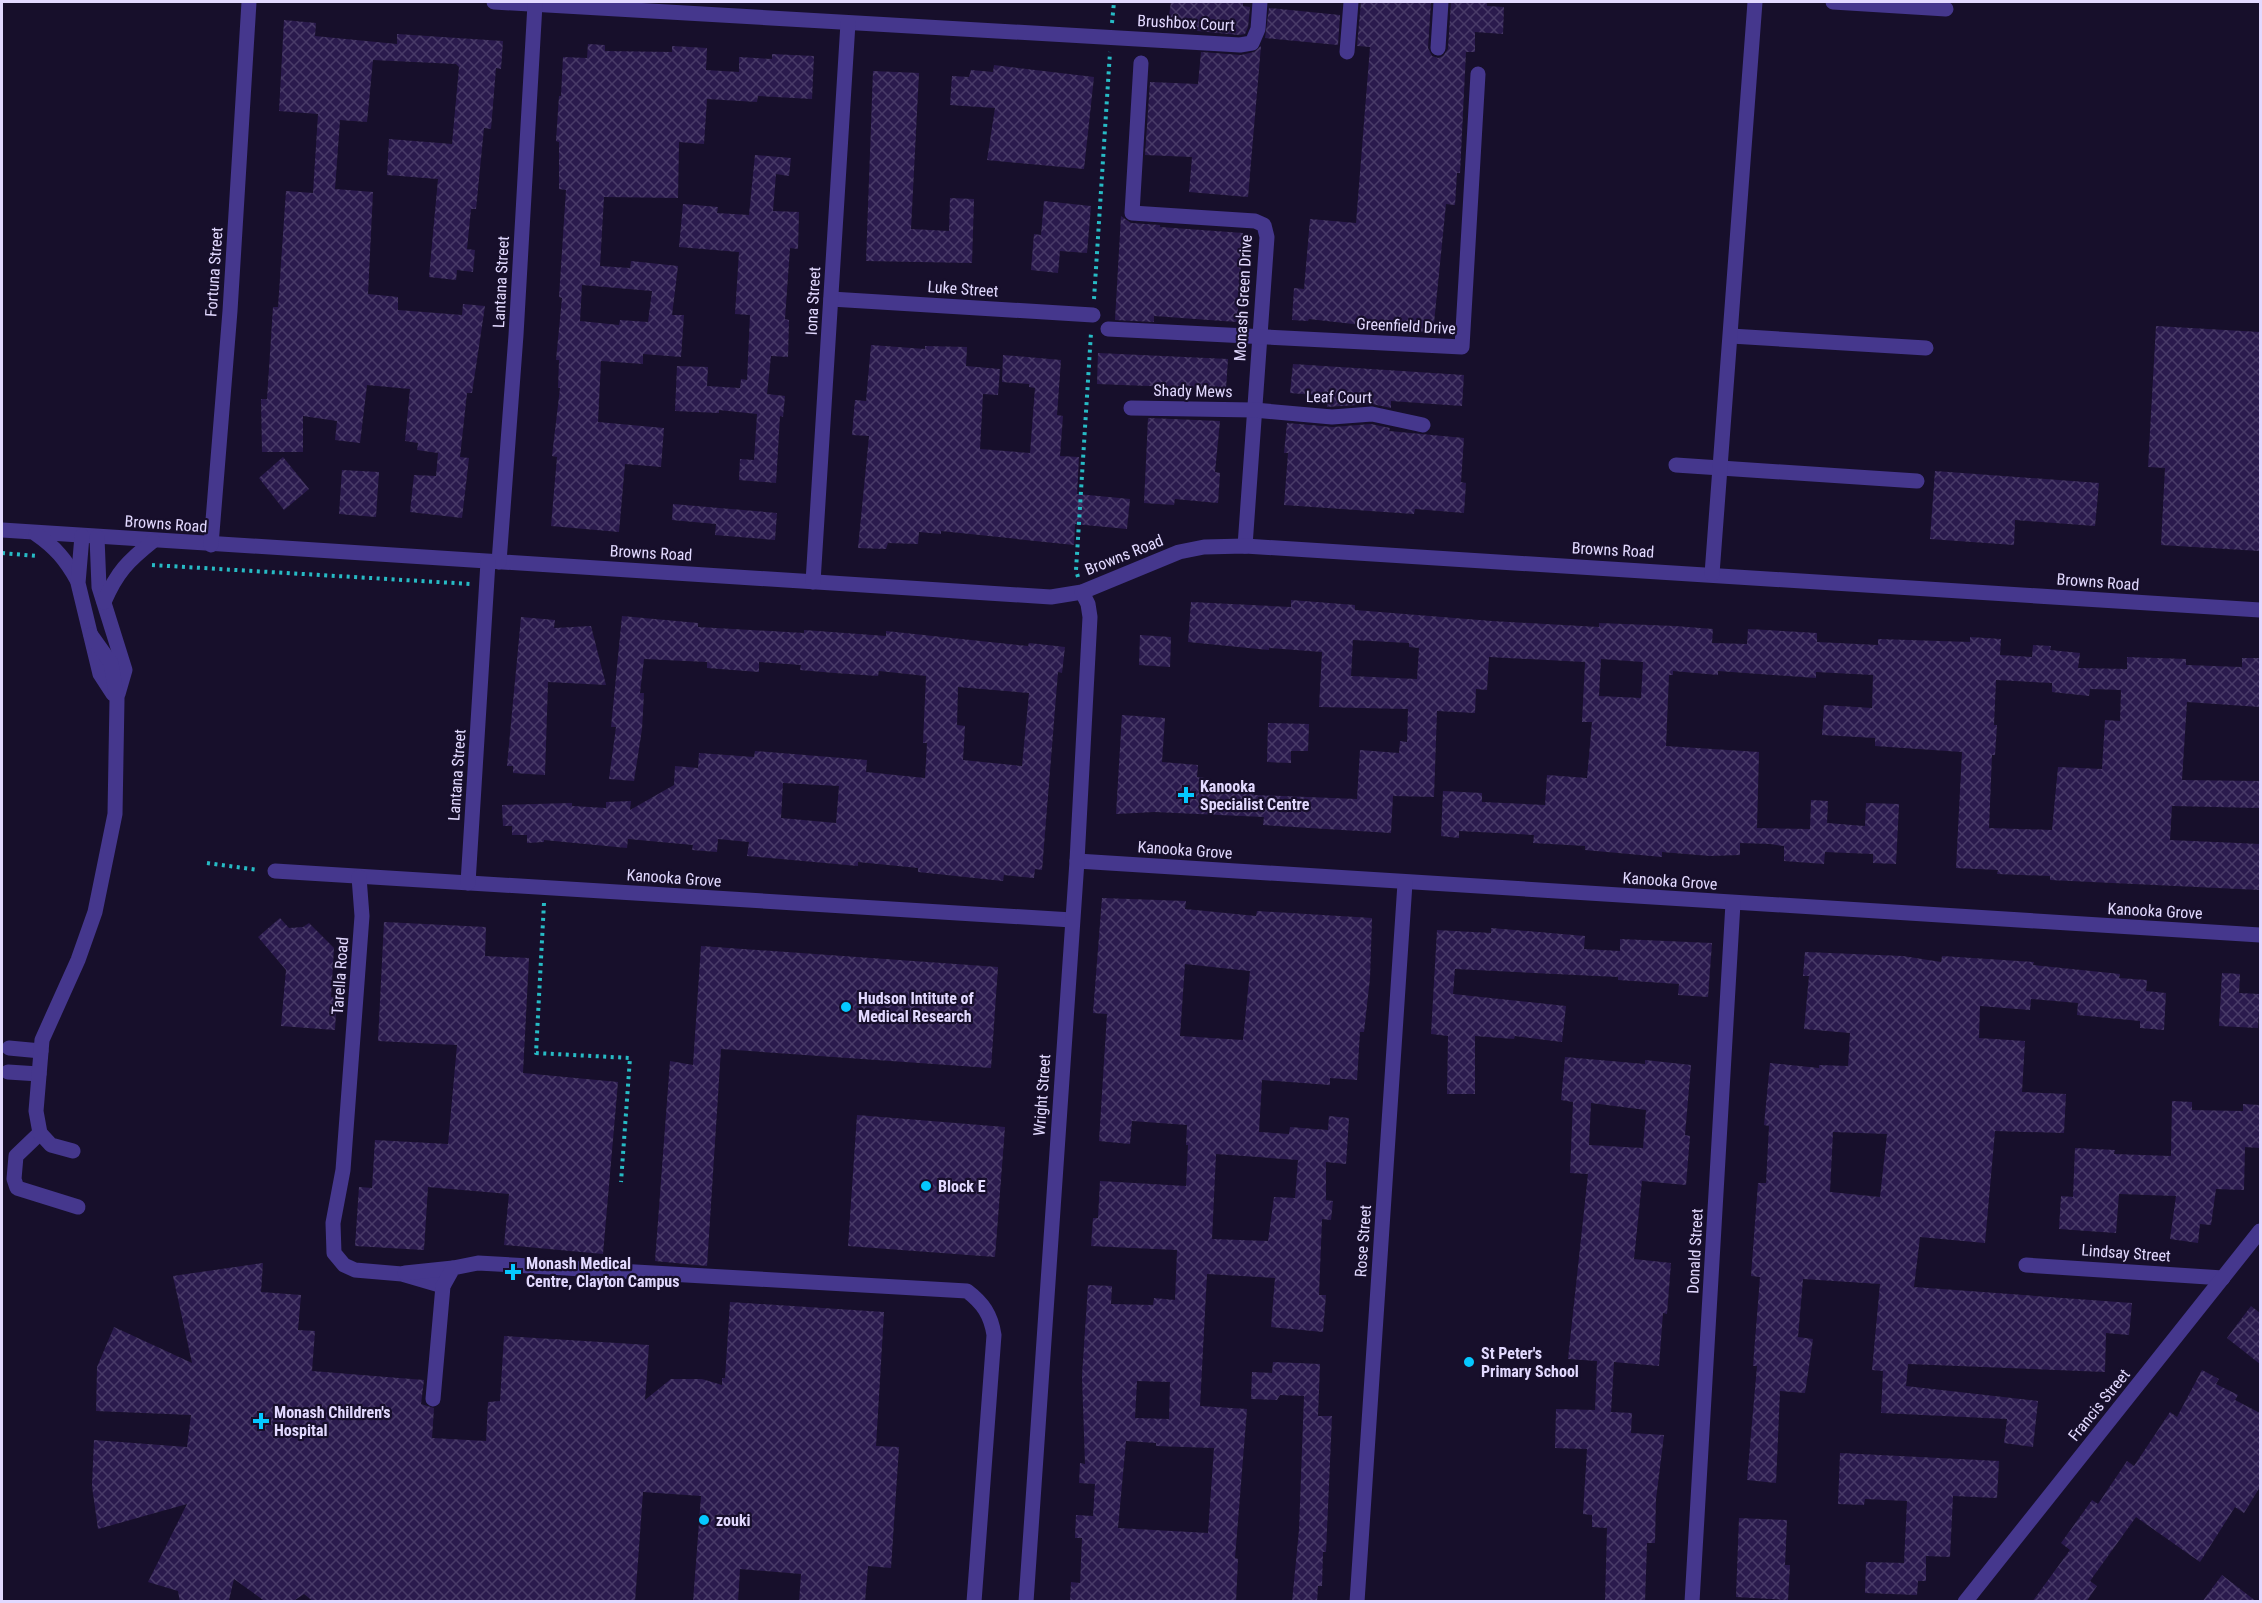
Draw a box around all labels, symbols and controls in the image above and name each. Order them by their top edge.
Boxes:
street label: Brushbox Court [1137,11,1236,35]
street label: Fortuna Street [201,226,227,317]
street label: Monash Green Drive [1230,234,1256,362]
street label: Lantana Street [489,235,513,328]
street label: Iona Street [802,266,824,336]
street label: Luke Street [927,277,999,301]
street label: Greenfield Drive [1356,314,1456,338]
street label: Shady Mews [1153,381,1233,401]
street label: Leaf Court [1306,387,1373,407]
street label: Browns Road [124,512,208,536]
street label: Browns Road [1082,531,1166,579]
street label: Browns Road [1571,538,1655,562]
street label: Browns Road [609,541,693,565]
street label: Browns Road [2056,570,2140,594]
street label: Lantana Street [444,728,470,822]
place label: Kanooka Specialist Centre [1200,777,1310,814]
marker: Kanooka Specialist Centre [1177,786,1195,804]
street label: Kanooka Grove [1137,837,1233,863]
street label: Kanooka Grove [626,865,722,891]
street label: Kanooka Grove [1622,868,1718,894]
street label: Kanooka Grove [2107,899,2203,923]
street label: Tarella Road [328,936,352,1016]
place label: Hudson Intitute of Medical Research [858,989,975,1026]
marker: Hudson Intitute of Medical Research [839,1000,853,1014]
street label: Wright Street [1030,1053,1054,1137]
place label: Block E [938,1177,986,1196]
marker: Block E [919,1179,933,1193]
street label: Rose Street [1351,1204,1375,1278]
street label: Donald Street [1683,1208,1707,1294]
street label: Lindsay Street [2081,1240,2172,1266]
place label: Monash Medical Centre, Clayton Campus [526,1254,679,1291]
marker: Monash Medical Centre, Clayton Campus [504,1263,522,1281]
place label: St Peter's Primary School [1481,1344,1579,1381]
marker: St Peter's Primary School [1462,1355,1476,1369]
street label: Francis Street [2064,1365,2134,1445]
place label: Monash Children's Hospital [274,1403,391,1440]
marker: Monash Children's Hospital [252,1412,270,1430]
place label: zouki [716,1511,751,1530]
marker: zouki [697,1513,711,1527]

